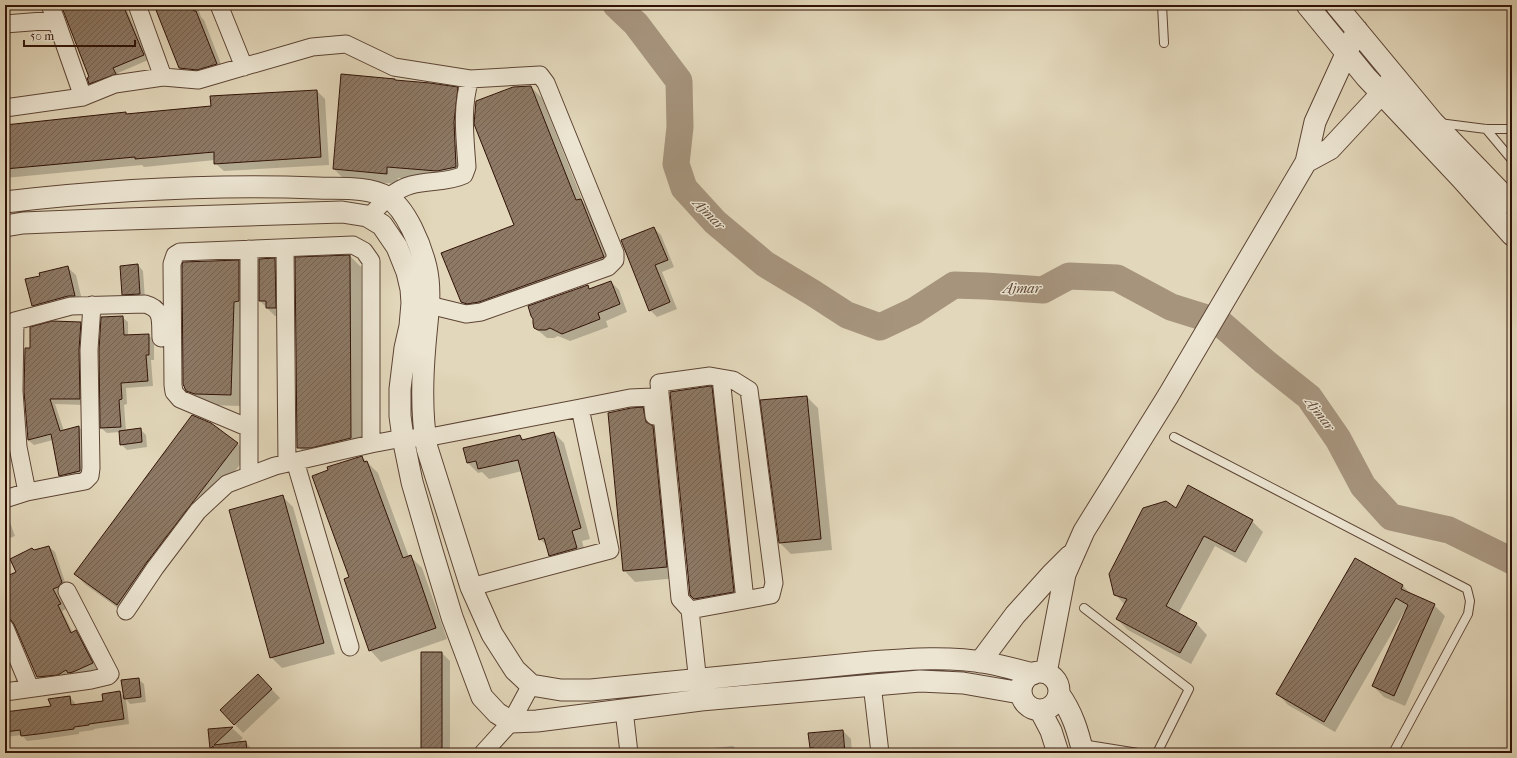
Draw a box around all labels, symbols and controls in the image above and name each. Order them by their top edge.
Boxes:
scale bar [24,22,135,48]
text: 50 m [30,29,54,43]
water label: Ajmar [688,193,730,235]
water label: Ajmar [1001,280,1043,297]
water label: Ajmar [1301,392,1339,436]

